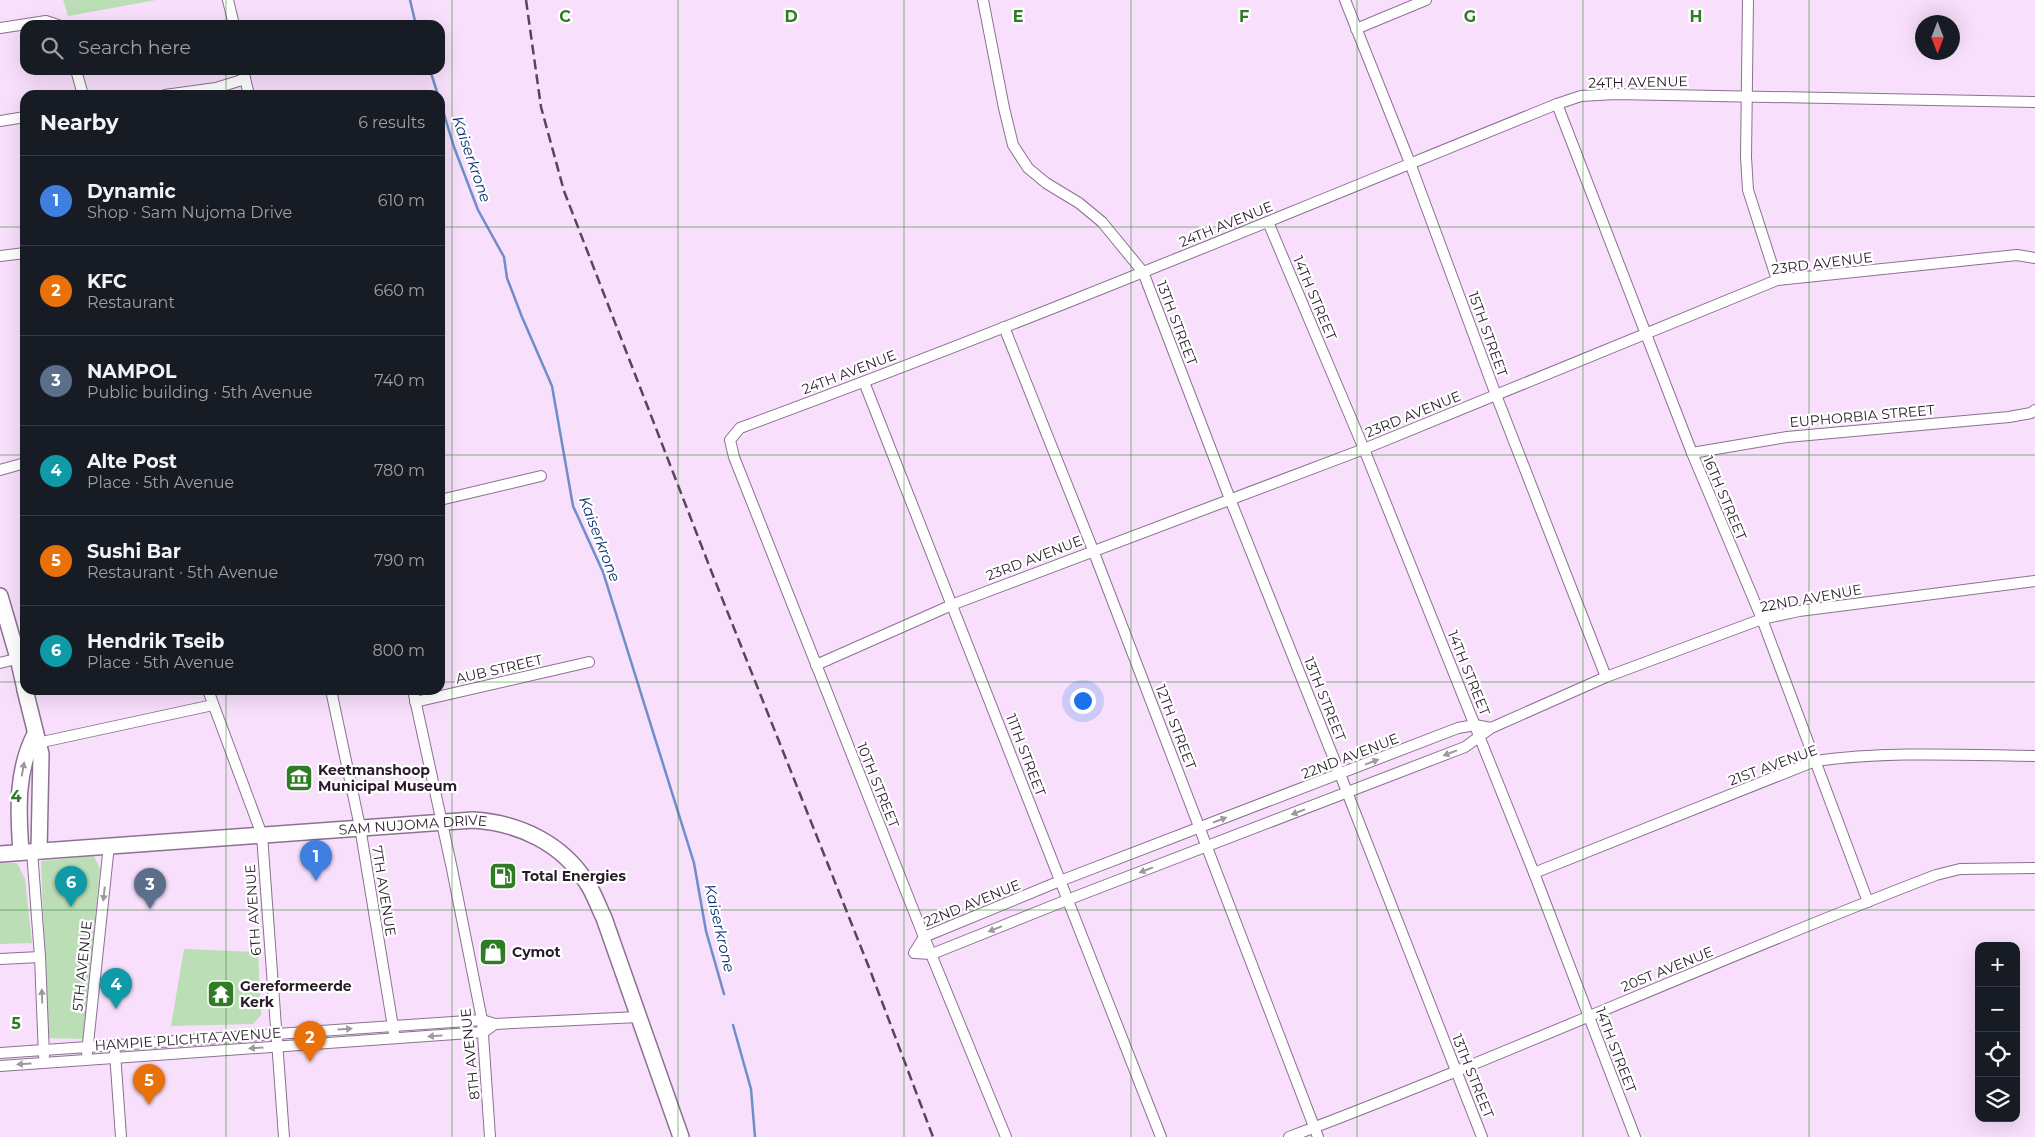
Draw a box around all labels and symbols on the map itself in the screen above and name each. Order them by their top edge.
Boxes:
text: C [559,7,571,26]
text: D [784,7,798,26]
text: E [1013,7,1023,26]
text: F [1239,7,1249,26]
text: G [1464,7,1476,26]
text: H [1690,7,1702,26]
north arrow [1915,15,1960,60]
street label: 24TH AVENUE [1588,72,1688,92]
water label: Kaiserkrone [448,113,496,205]
street label: 24TH AVENUE [1176,197,1276,251]
street label: 23RD AVENUE [1771,248,1873,278]
street label: 14TH STREET [1289,253,1341,343]
street label: 13TH STREET [1153,278,1201,368]
street label: 15TH STREET [1464,289,1512,379]
street label: 24TH AVENUE [799,346,899,398]
street label: 23RD AVENUE [1363,387,1463,441]
street label: EUPHORBIA STREET [1789,401,1935,431]
street label: 16TH STREET [1699,453,1751,543]
water label: Kaiserkrone [575,494,625,584]
street label: 23RD AVENUE [983,531,1085,585]
street label: 22ND AVENUE [1759,580,1863,616]
street label: 14TH STREET [1444,628,1494,718]
street label: AUB STREET [454,650,544,688]
street label: 13TH STREET [1300,654,1350,744]
street label: 12TH STREET [1152,682,1200,772]
your location [1070,688,1096,714]
street label: 11TH STREET [1002,711,1050,799]
street label: 22ND AVENUE [1299,729,1401,783]
street label: 10TH STREET [853,740,903,830]
street label: 21ST AVENUE [1726,741,1820,789]
one-way arrow [1442,749,1457,757]
one-way arrow [1364,758,1379,765]
one-way arrow [19,760,27,776]
place label: Keetmanshoop Municipal Museum [318,761,457,795]
museum icon: Keetmanshoop Municipal Museum [284,763,314,793]
text: 4 [10,787,22,806]
one-way arrow [1290,808,1305,816]
street label: SAM NUJOMA DRIVE [338,811,488,839]
one-way arrow [1212,816,1227,823]
pin: 1 [300,840,332,881]
street label: 7TH AVENUE [368,844,400,938]
fuel station icon: Total Energies [488,861,518,891]
street label: 6TH AVENUE [241,864,265,956]
pin: 6 [55,866,87,907]
place label: Total Energies [522,867,626,885]
one-way arrow [1139,867,1154,874]
pin: 3 [134,868,166,909]
street label: 22ND AVENUE [921,875,1023,931]
water label: Kaiserkrone [701,882,739,974]
one-way arrow [100,886,108,902]
street label: 5TH AVENUE [68,920,96,1012]
one-way arrow [987,925,1002,933]
shop icon: Cymot [478,937,508,967]
street label: 20ST AVENUE [1618,942,1716,996]
place label: Cymot [512,943,561,961]
pin: 4 [100,968,132,1009]
place label: Gereformeerde Kerk [240,977,352,1011]
temple icon: Gereformeerde Kerk [206,979,236,1009]
one-way arrow [37,988,45,1004]
street label: 14TH STREET [1591,1005,1641,1095]
street label: 8TH AVENUE [456,1007,484,1101]
text: 5 [11,1014,21,1033]
pin: 2 [294,1021,326,1062]
street label: HAMPIE PLICHTA AVENUE [94,1023,282,1055]
one-way arrow [338,1025,354,1033]
street label: 13TH STREET [1448,1031,1498,1121]
one-way arrow [427,1032,443,1040]
one-way arrow [248,1044,264,1052]
one-way arrow [16,1060,32,1068]
pin: 5 [133,1064,165,1105]

